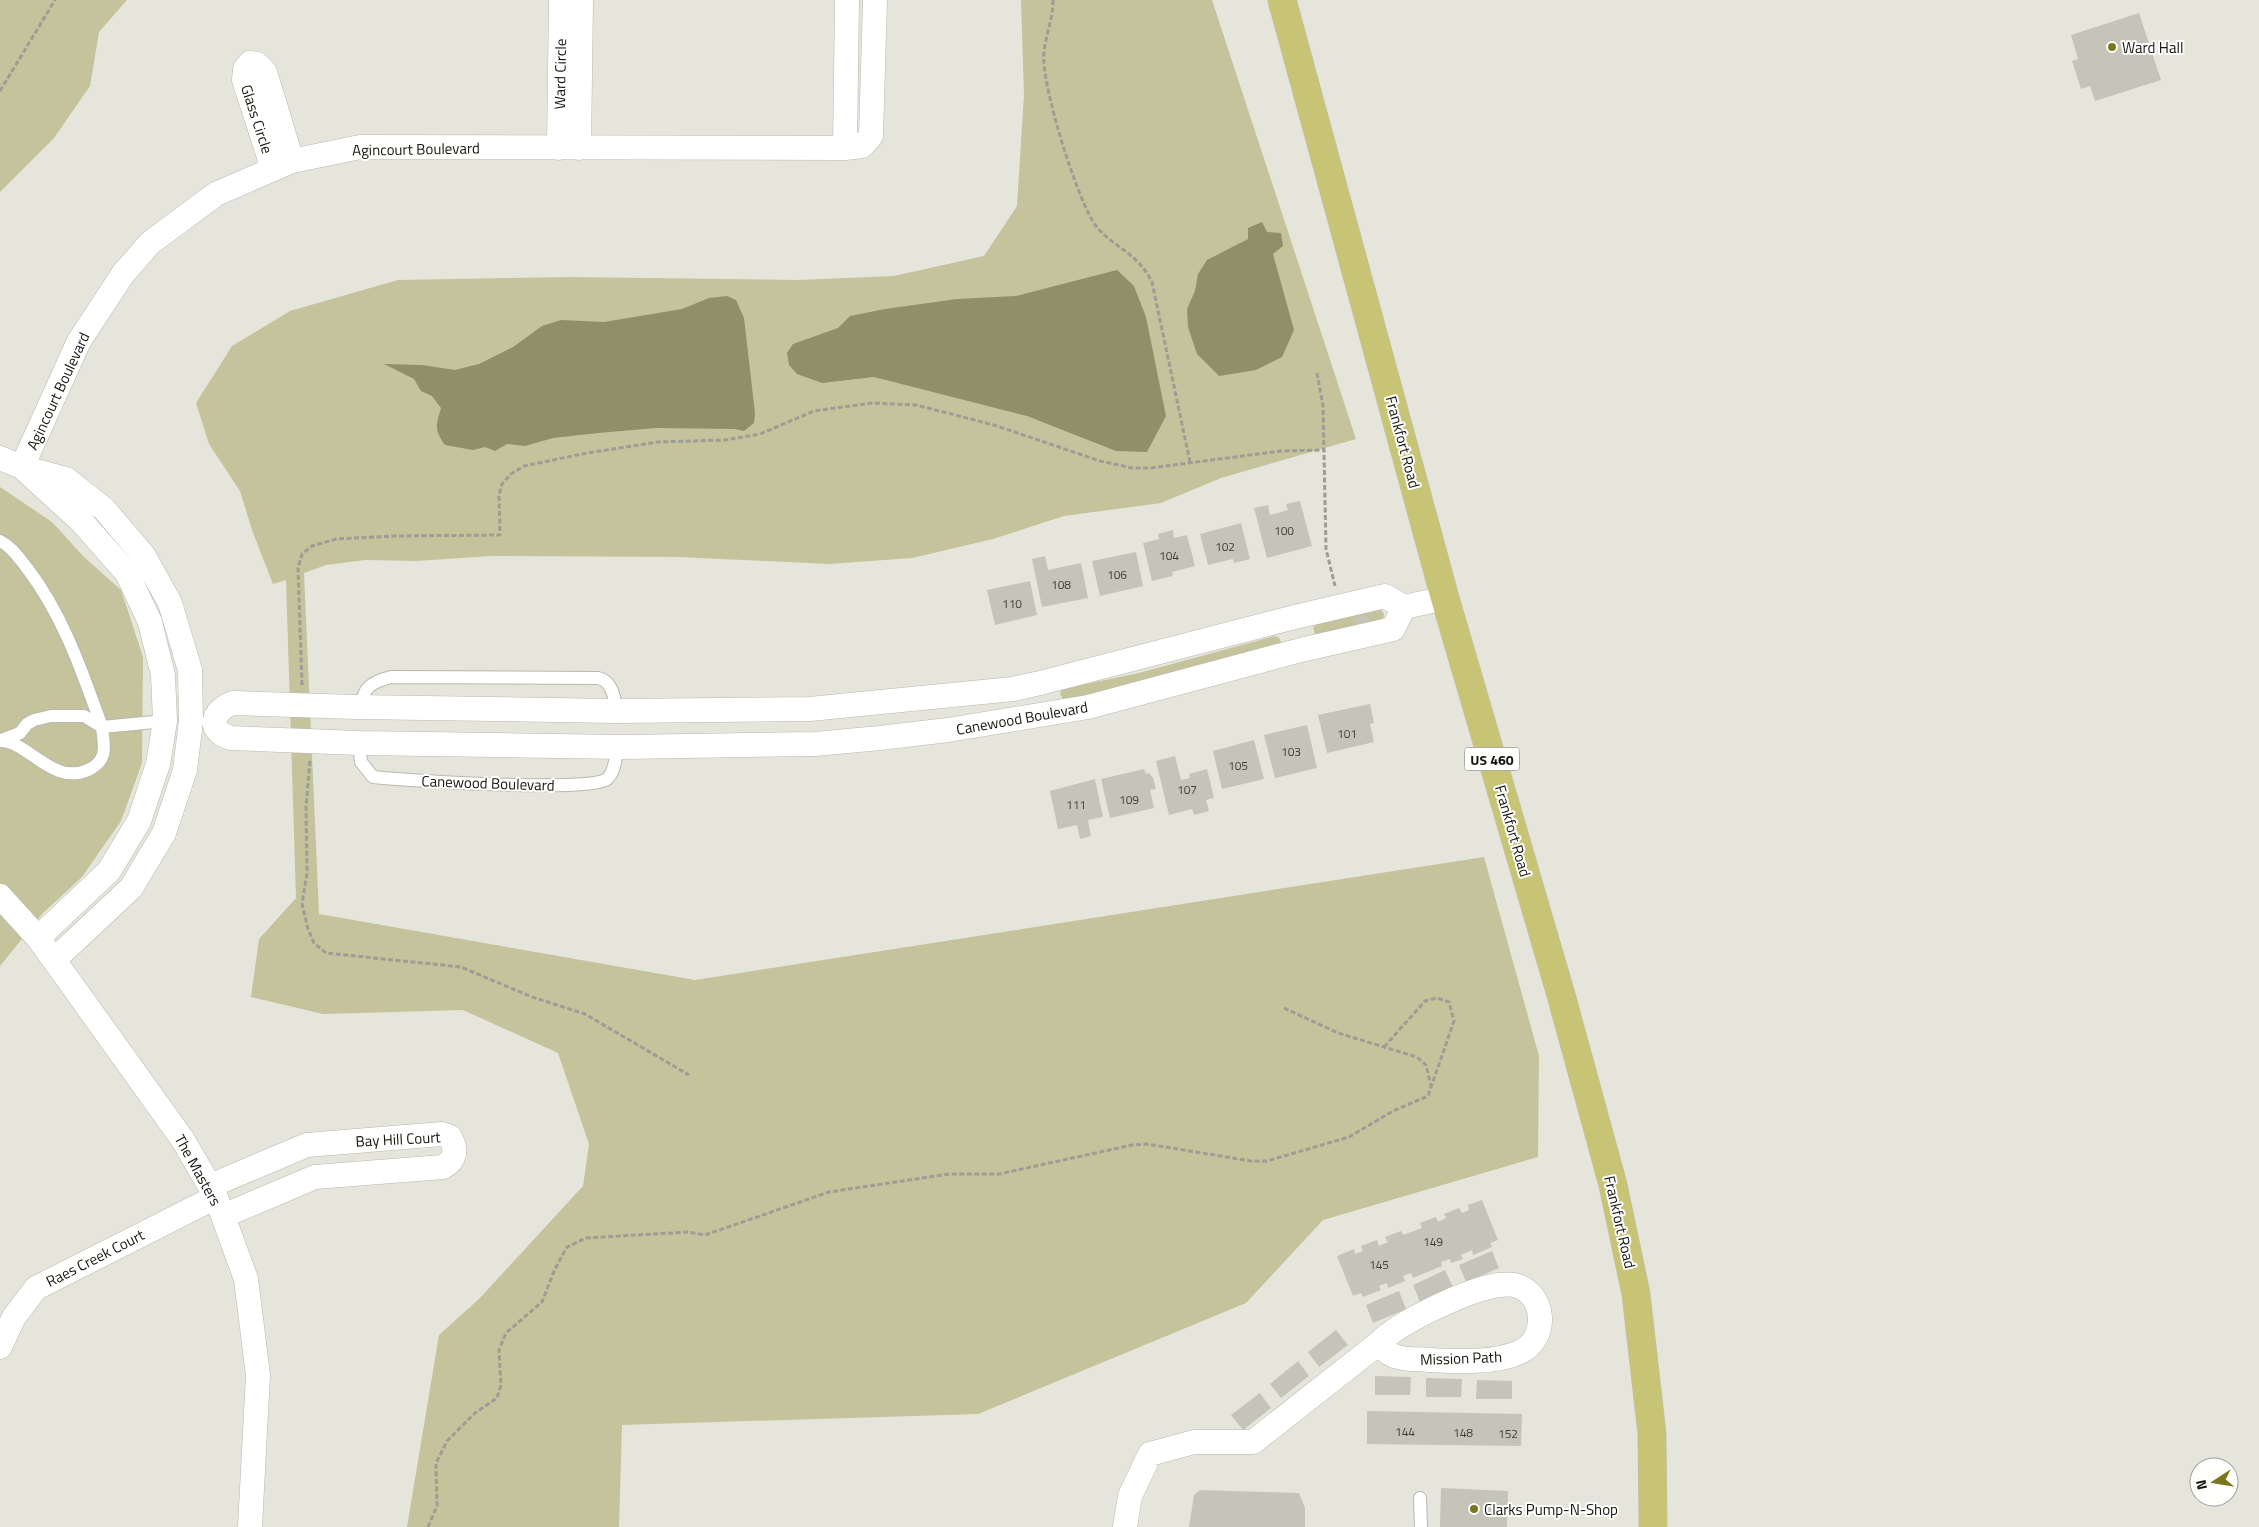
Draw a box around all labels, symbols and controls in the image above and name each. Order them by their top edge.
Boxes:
place label: Ward Hall [2122,36,2183,59]
street label: Ward Circle [548,38,572,110]
marker: Ward Hall [2106,41,2118,53]
street label: Glass Circle [235,81,279,157]
street label: Agincourt Boulevard [352,136,480,162]
street label: Agincourt Boulevard [21,328,95,454]
street label: Frankfort Road [1380,393,1426,491]
house number: 100 [1274,521,1294,540]
house number: 102 [1215,537,1235,556]
house number: 104 [1159,546,1179,565]
house number: 106 [1107,565,1127,584]
house number: 108 [1051,575,1071,594]
house number: 110 [1002,594,1022,613]
street label: Canewood Boulevard [954,695,1090,741]
house number: 101 [1337,724,1357,743]
house number: 103 [1281,742,1301,761]
road number: US 460 [1464,748,1520,771]
house number: 105 [1228,756,1248,775]
street label: Canewood Boulevard [421,769,555,797]
house number: 107 [1177,780,1197,799]
street label: Frankfort Road [1489,782,1537,880]
house number: 109 [1119,790,1139,809]
house number: 111 [1066,795,1086,814]
street label: Bay Hill Court [355,1125,442,1153]
street label: The Masters [169,1130,227,1210]
street label: Frankfort Road [1598,1173,1642,1271]
street label: Raes Creek Court [42,1223,149,1293]
house number: 149 [1423,1232,1443,1251]
house number: 145 [1369,1255,1389,1274]
street label: Mission Path [1420,1345,1502,1371]
house number: 144 [1395,1422,1415,1441]
house number: 148 [1453,1423,1473,1442]
house number: 152 [1498,1424,1518,1443]
north arrow [2189,1457,2239,1507]
text: N [2190,1478,2212,1492]
place label: Clarks Pump-N-Shop [1484,1498,1618,1521]
marker: Clarks Pump-N-Shop [1468,1503,1480,1515]

